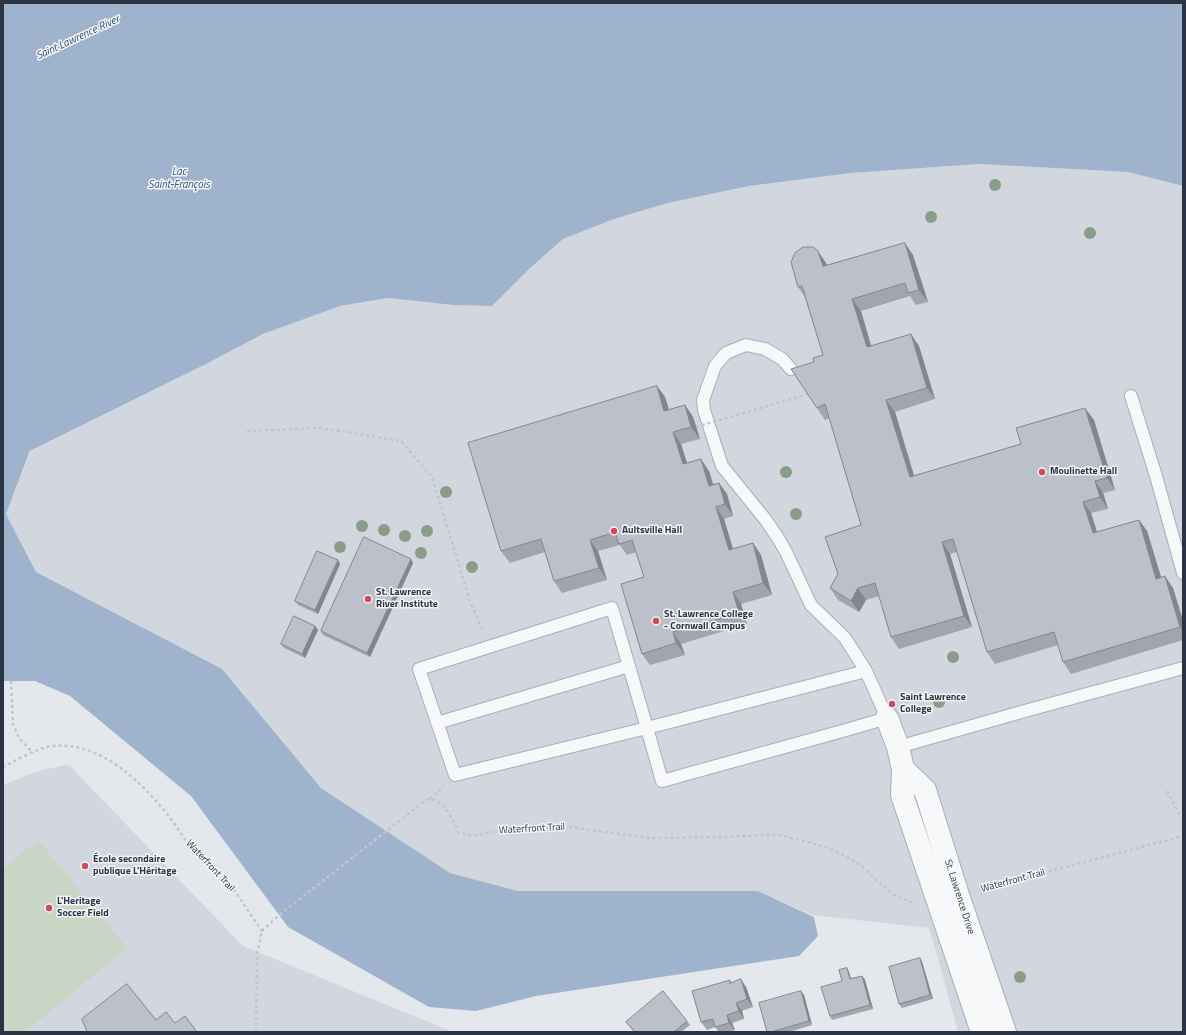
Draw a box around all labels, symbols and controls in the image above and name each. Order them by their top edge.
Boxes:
water label: Saint Lawrence River [34,13,122,63]
water label: Lac Saint-François [148,165,210,191]
place label: Moulinette Hall [1050,466,1117,478]
marker: Moulinette Hall [1037,467,1047,477]
place label: Aultsville Hall [622,525,682,537]
marker: Aultsville Hall [609,526,619,536]
place label: St. Lawrence River Institute [376,587,438,610]
marker: St. Lawrence River Institute [363,594,373,604]
place label: St. Lawrence College - Cornwall Campus [664,609,753,632]
marker: St. Lawrence College - Cornwall Campus [651,616,661,626]
place label: Saint Lawrence College [900,692,966,716]
marker: Saint Lawrence College [887,699,897,709]
street label: Waterfront Trail [499,821,565,837]
street label: Waterfront Trail [183,838,237,894]
place label: École secondaire publique L'Héritage [93,854,177,878]
street label: St. Lawrence Drive [941,858,977,936]
marker: École secondaire publique L'Héritage [80,861,90,871]
street label: Waterfront Trail [980,867,1046,895]
place label: L'Heritage Soccer Field [57,896,109,920]
marker: L'Heritage Soccer Field [44,903,54,913]

